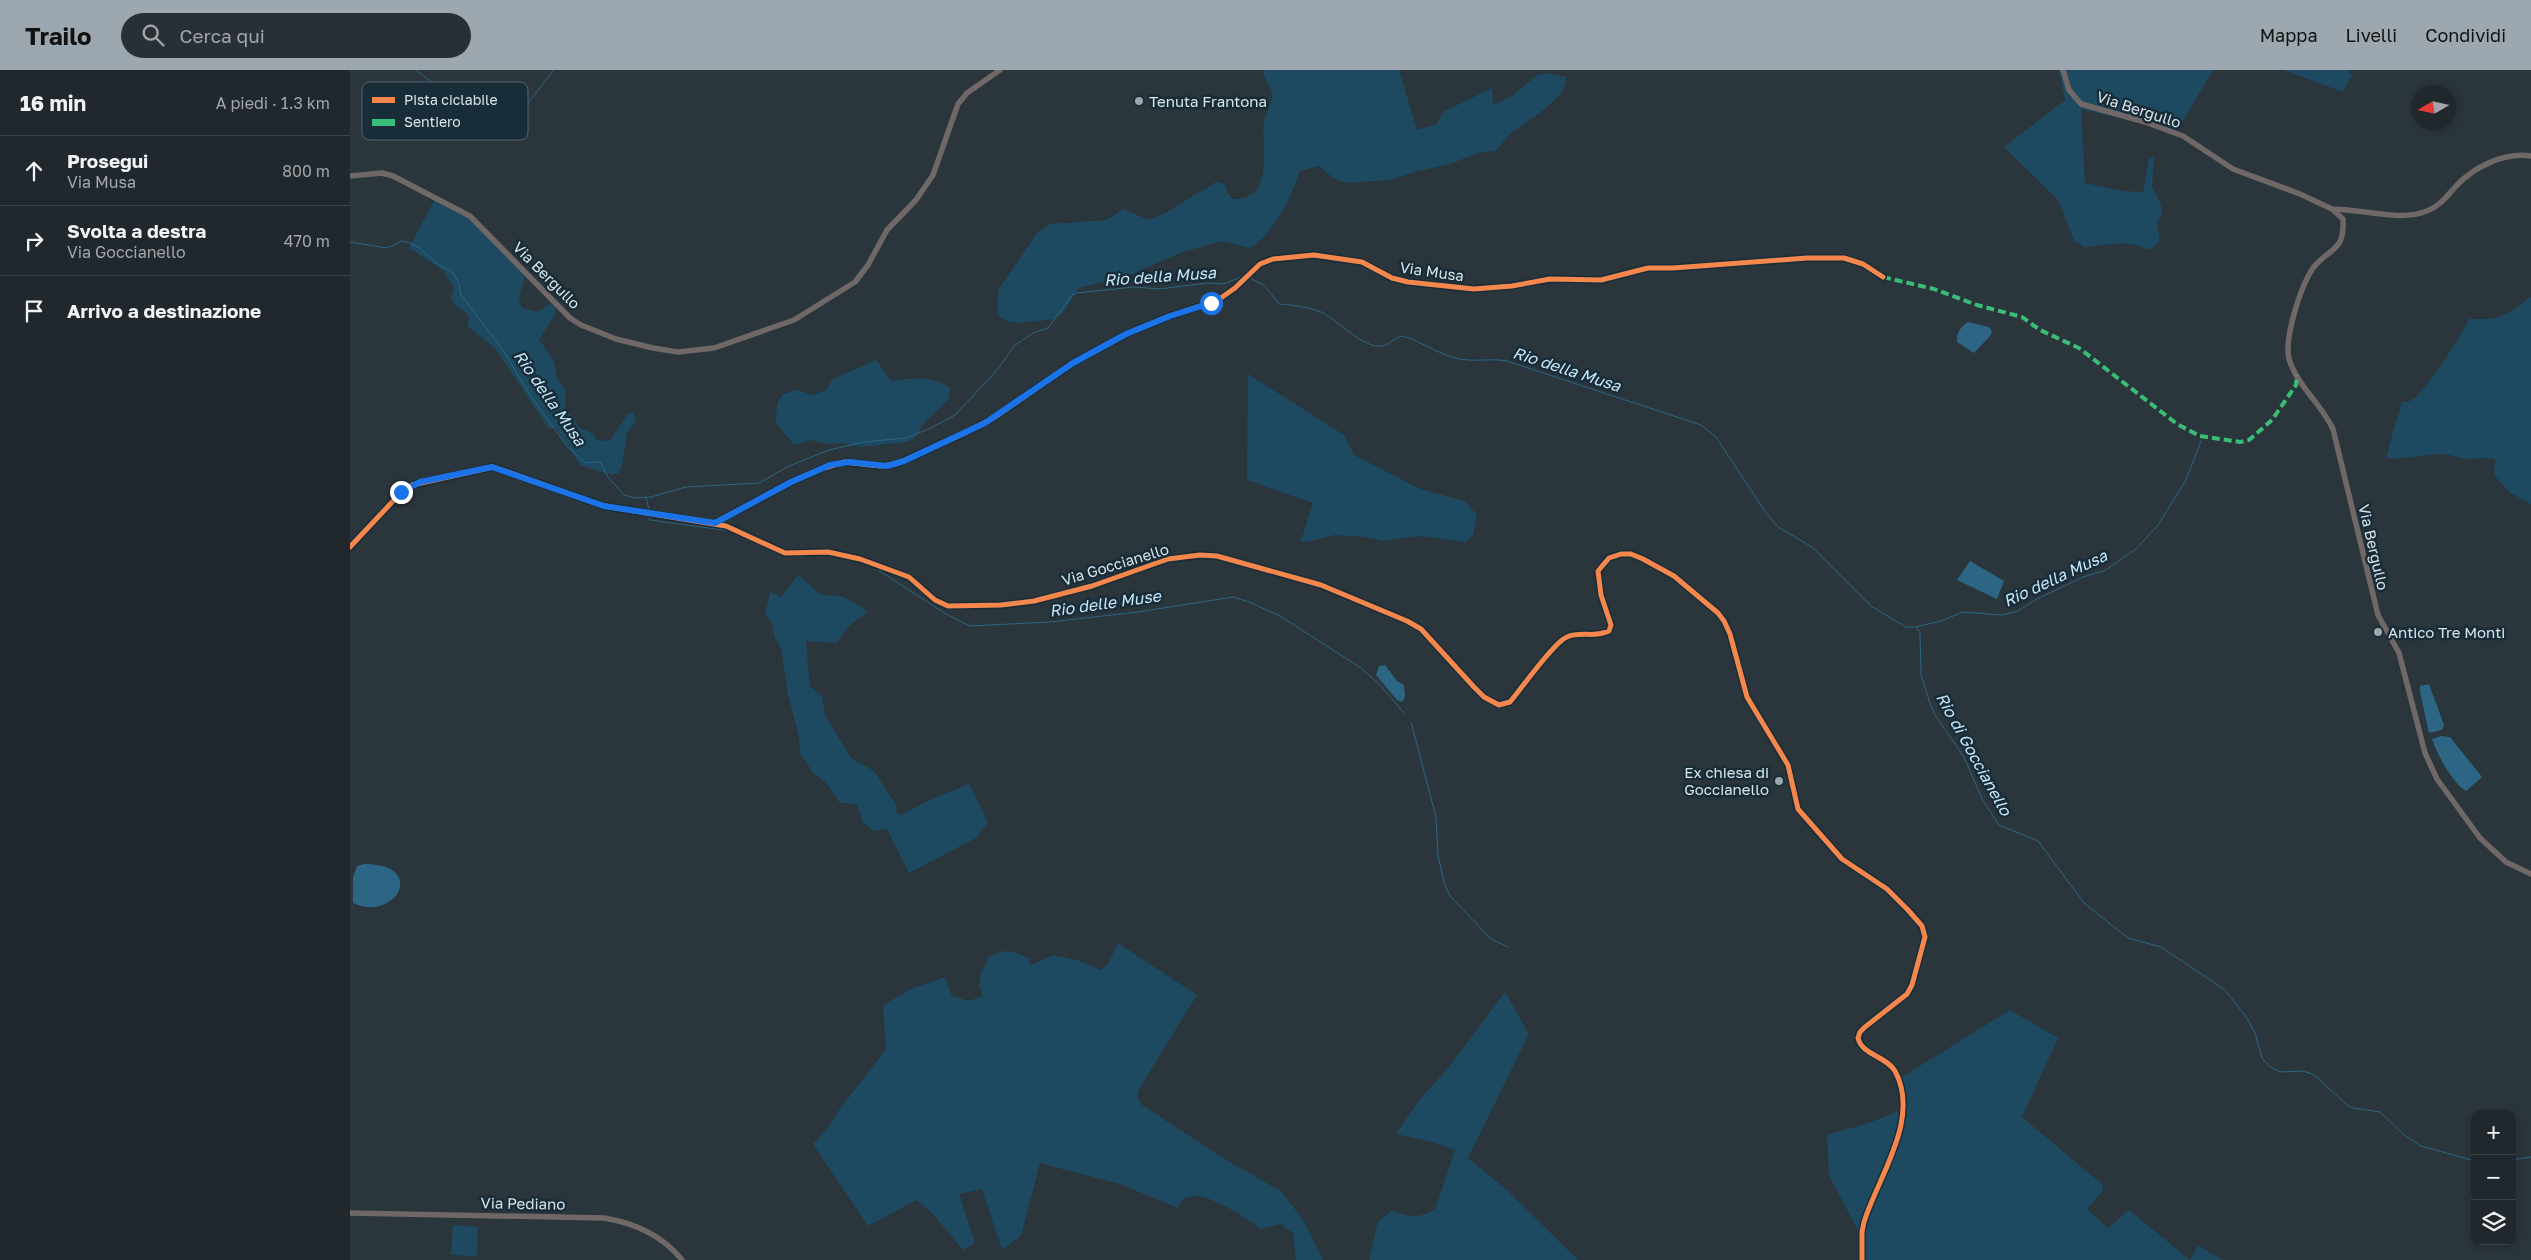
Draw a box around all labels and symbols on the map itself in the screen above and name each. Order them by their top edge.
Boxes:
legend [362,82,528,140]
north arrow [2411,85,2456,130]
street label: Via Bergullo [2095,87,2183,131]
text: Pista ciclabile [404,91,498,108]
place label: Tenuta Frantona [1149,92,1267,110]
marker: Tenuta Frantona [1133,95,1145,107]
text: Sentiero [404,113,461,130]
street label: Via Bergullo [510,238,584,312]
street label: Via Musa [1399,258,1465,284]
water label: Rio della Musa [1103,262,1218,290]
route start [1200,292,1223,315]
water label: Rio della Musa [1511,342,1624,396]
water label: Rio della Musa [510,346,591,450]
route end [390,481,413,504]
street label: Via Bergullo [2355,502,2393,592]
street label: Via Goccianello [1059,539,1171,589]
water label: Rio della Musa [2000,545,2111,611]
water label: Rio delle Muse [1048,585,1164,621]
place label: Antico Tre Monti [2388,623,2505,641]
marker: Antico Tre Monti [2372,626,2384,638]
water label: Rio di Goccianello [1932,689,2017,820]
place label: Ex chiesa di Goccianello [1684,763,1769,798]
marker: Ex chiesa di Goccianello [1773,775,1785,787]
street label: Via Pediano [481,1193,565,1213]

